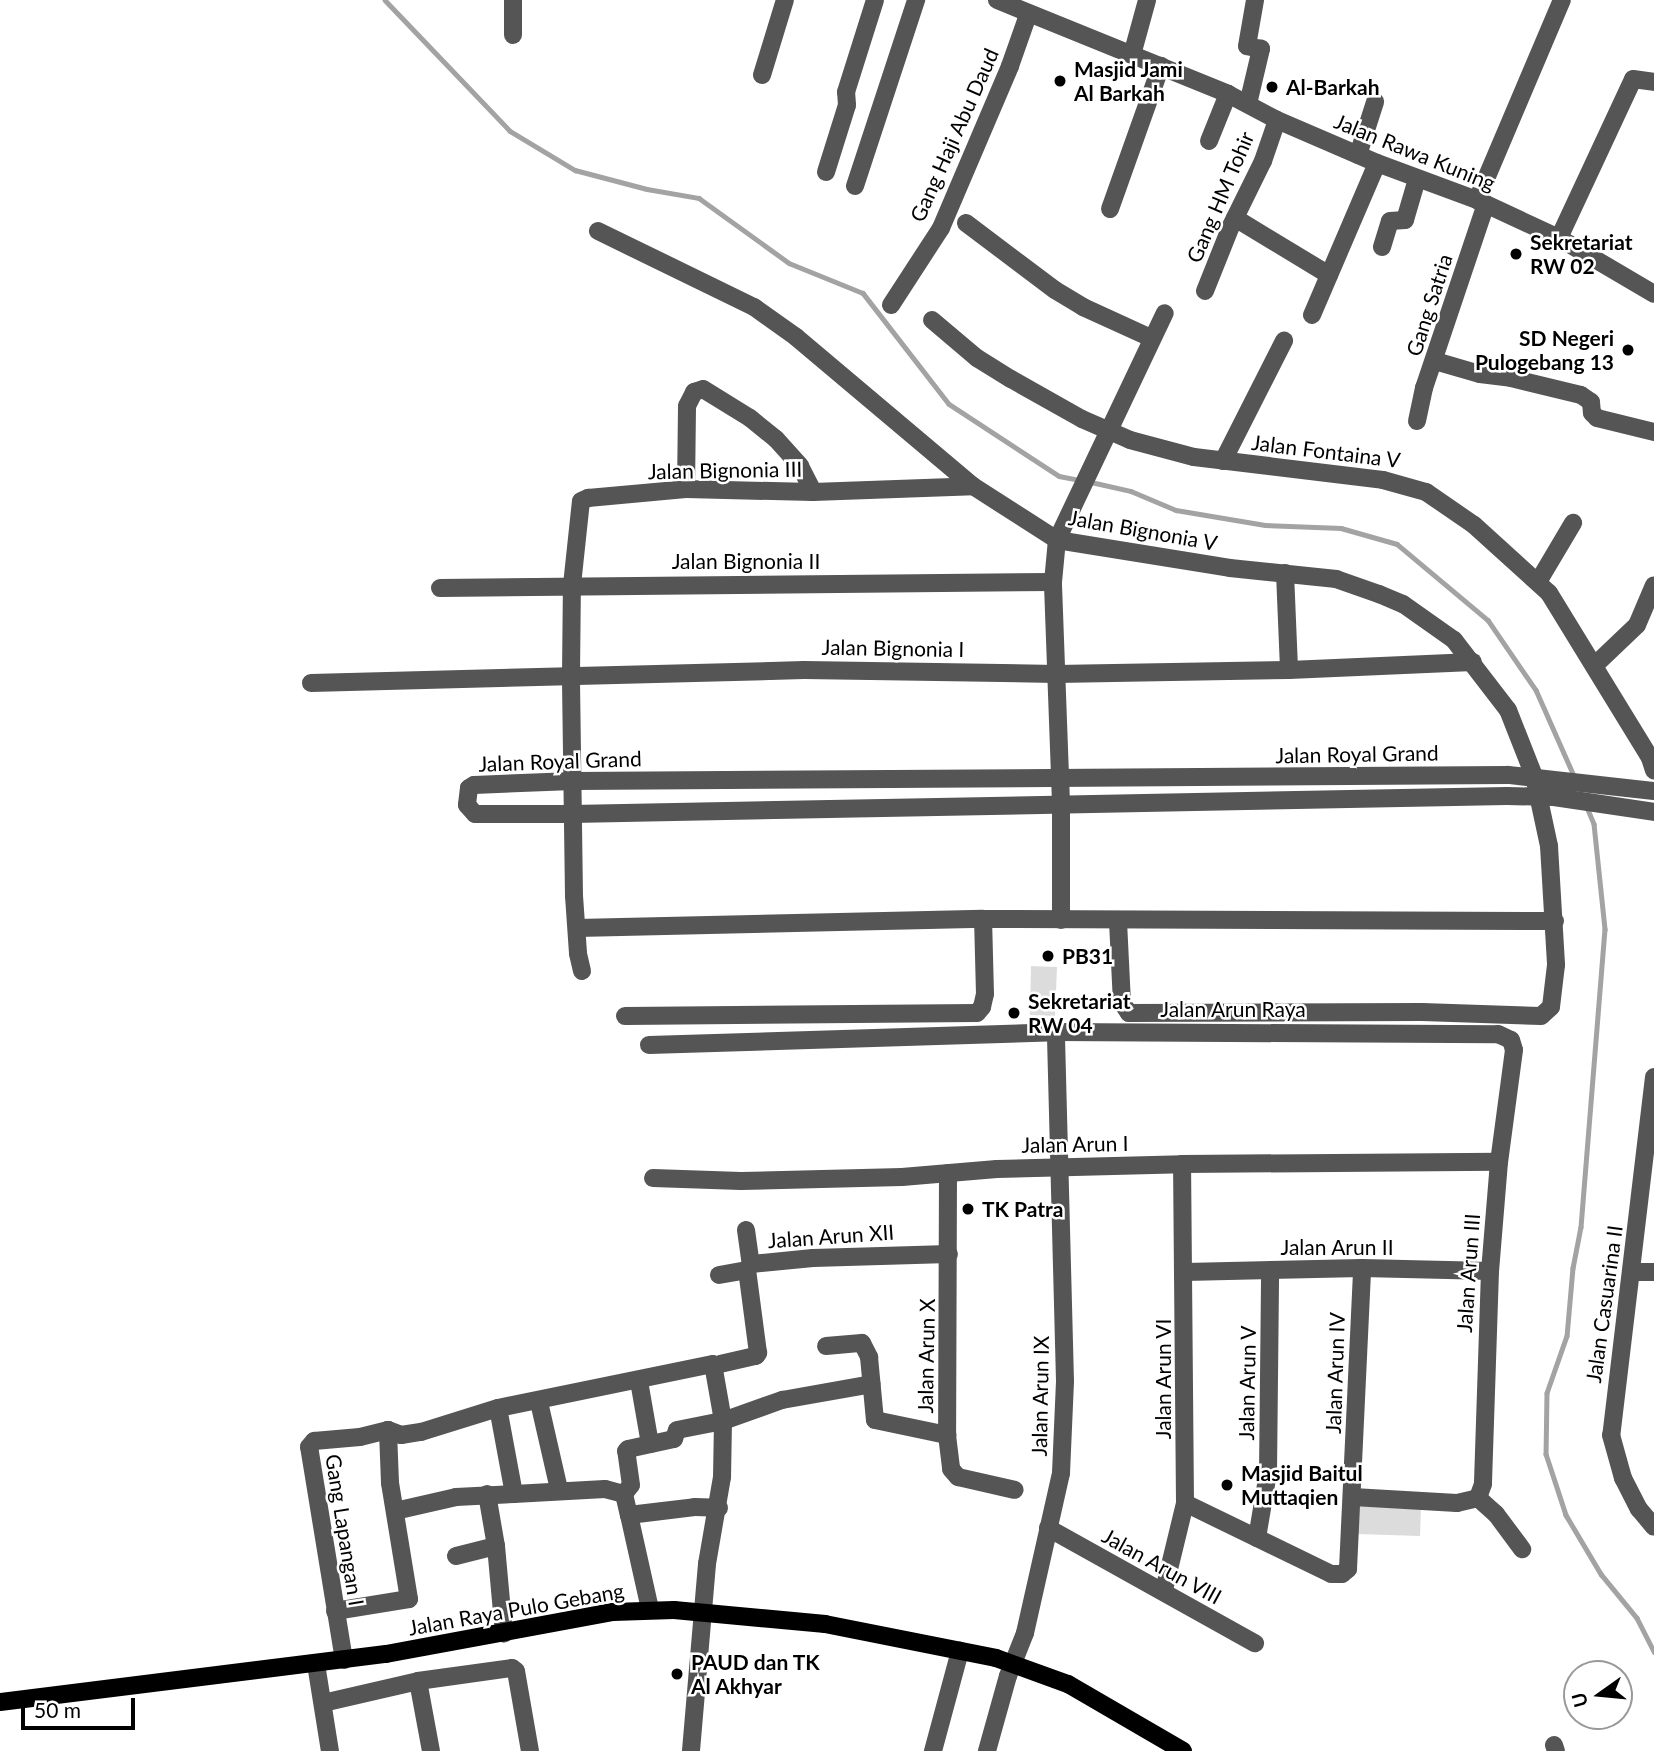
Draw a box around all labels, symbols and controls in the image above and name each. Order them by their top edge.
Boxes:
street label: Gang Haji Abu Daud [904,44,1004,226]
place label: Masjid Jami Al Barkah [1074,56,1183,106]
marker: Masjid Jami Al Barkah [1052,73,1068,89]
place label: Al-Barkah [1286,74,1379,100]
marker: Al-Barkah [1264,79,1280,95]
street label: Jalan Rawa Kuning [1331,108,1499,196]
street label: Gang HM Tohir [1181,127,1259,267]
place label: Sekretariat RW 02 [1530,229,1633,279]
marker: Sekretariat RW 02 [1508,246,1524,262]
street label: Gang Satria [1401,251,1457,359]
place label: SD Negeri Pulogebang 13 [1475,325,1614,375]
marker: SD Negeri Pulogebang 13 [1620,342,1636,358]
street label: Jalan Fontaina V [1250,429,1402,473]
street label: Jalan Bignonia III [648,456,802,484]
street label: Jalan Bignonia V [1066,504,1220,556]
street label: Jalan Bignonia II [672,548,820,574]
street label: Jalan Bignonia I [821,634,965,662]
street label: Jalan Royal Grand [1275,740,1439,768]
street label: Jalan Royal Grand [478,746,642,776]
place label: PB31 [1062,943,1113,969]
marker: PB31 [1040,948,1056,964]
place label: Sekretariat RW 04 [1028,988,1131,1038]
street label: Jalan Arun Raya [1160,996,1306,1022]
marker: Sekretariat RW 04 [1006,1005,1022,1021]
street label: Jalan Arun I [1021,1130,1129,1158]
place label: TK Patra [982,1196,1063,1222]
marker: TK Patra [960,1201,976,1217]
street label: Jalan Arun III [1451,1212,1485,1334]
street label: Jalan Arun XII [767,1219,895,1253]
street label: Jalan Casuarina II [1580,1223,1628,1385]
street label: Jalan Arun II [1280,1234,1394,1260]
street label: Jalan Arun X [912,1298,940,1414]
street label: Jalan Arun IV [1320,1312,1350,1434]
street label: Jalan Arun VI [1150,1318,1176,1440]
street label: Jalan Arun V [1233,1325,1261,1441]
street label: Jalan Arun IX [1026,1335,1054,1457]
street label: Gang Lapangan I [321,1452,369,1608]
place label: Masjid Baitul Muttaqien [1241,1460,1363,1510]
marker: Masjid Baitul Muttaqien [1219,1477,1235,1493]
street label: Jalan Arun VIII [1097,1523,1227,1609]
street label: Jalan Raya Pulo Gebang [406,1578,626,1640]
place label: PAUD dan TK Al Akhyar [691,1649,820,1699]
north arrow [1563,1660,1633,1730]
marker: PAUD dan TK Al Akhyar [669,1666,685,1682]
scale bar [24,1684,138,1728]
text: U [1566,1690,1592,1710]
text: 50 m [34,1697,81,1722]

